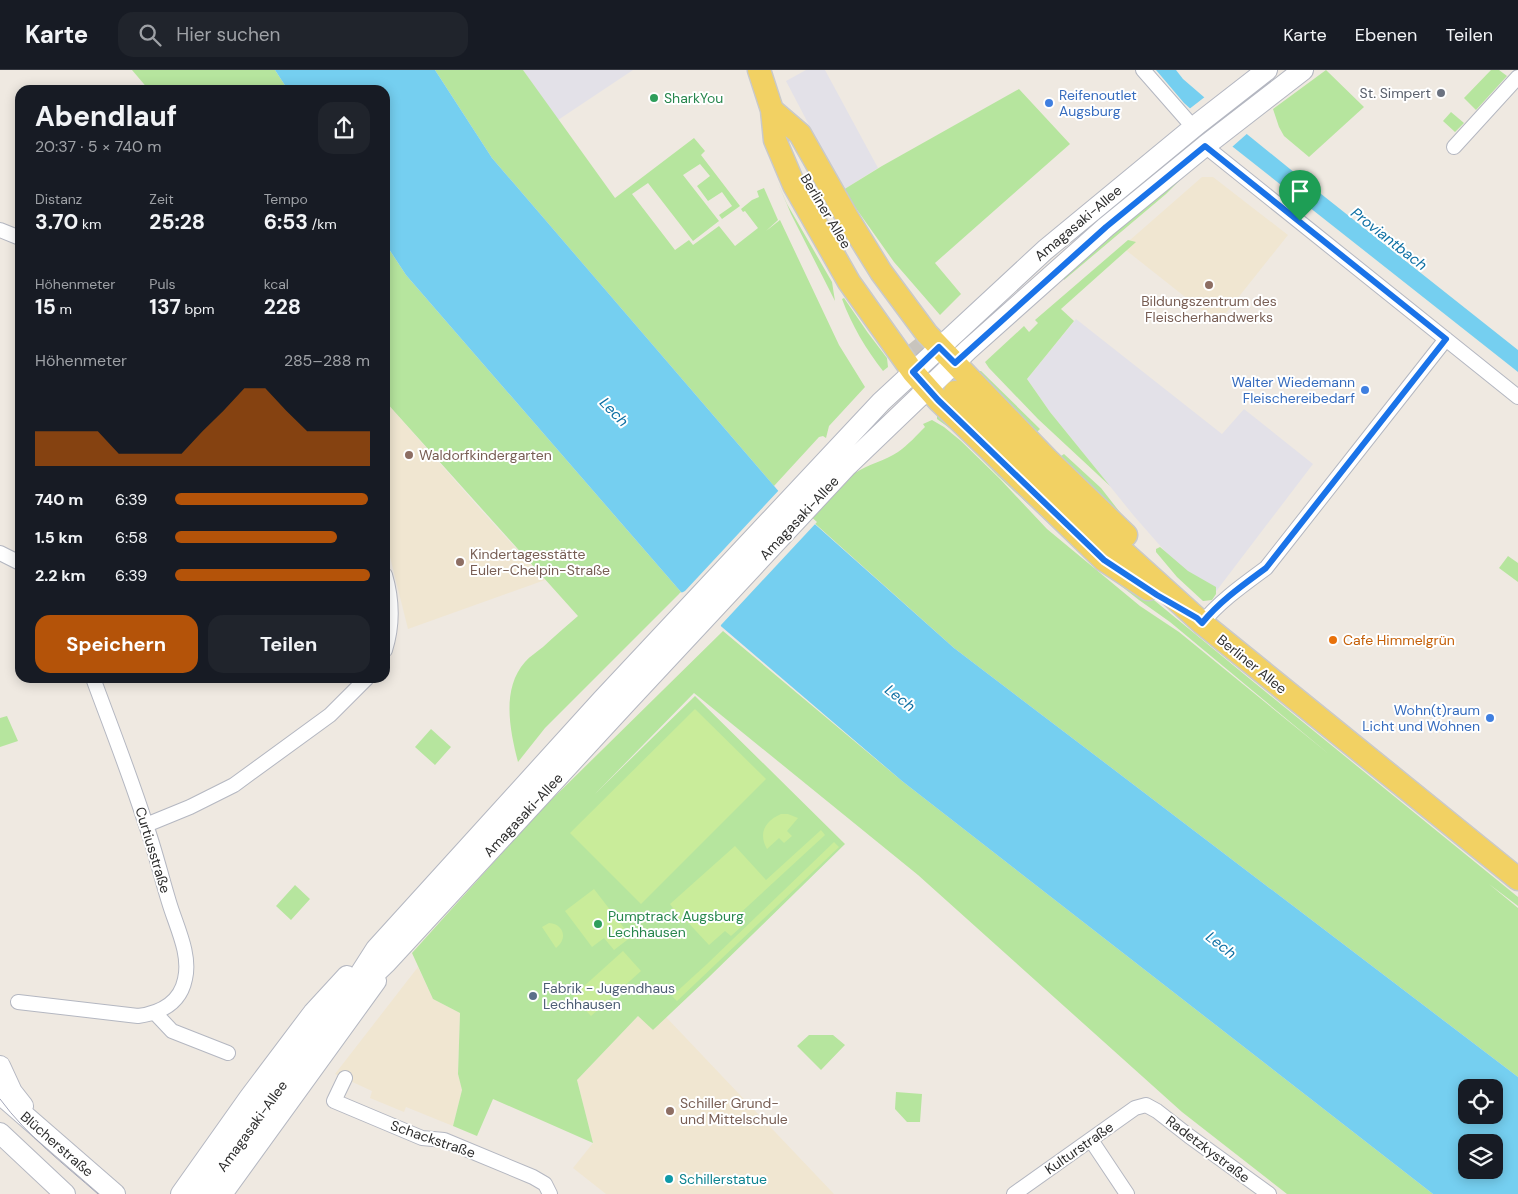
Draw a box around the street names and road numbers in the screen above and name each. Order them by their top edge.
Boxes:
street label: Berliner Allee [797,170,855,252]
street label: Amagasaki-Allee [1031,181,1125,265]
street label: Amagasaki-Allee [755,472,843,564]
street label: Berliner Allee [1214,630,1290,698]
street label: Amagasaki-Allee [479,769,567,861]
street label: Curtiusstraße [131,805,175,895]
street label: Amagasaki-Allee [213,1077,291,1175]
street label: Blücherstraße [17,1107,97,1181]
street label: Radetzkystraße [1162,1112,1254,1186]
street label: Schackstraße [388,1116,478,1162]
street label: Kulturstraße [1041,1118,1117,1178]

